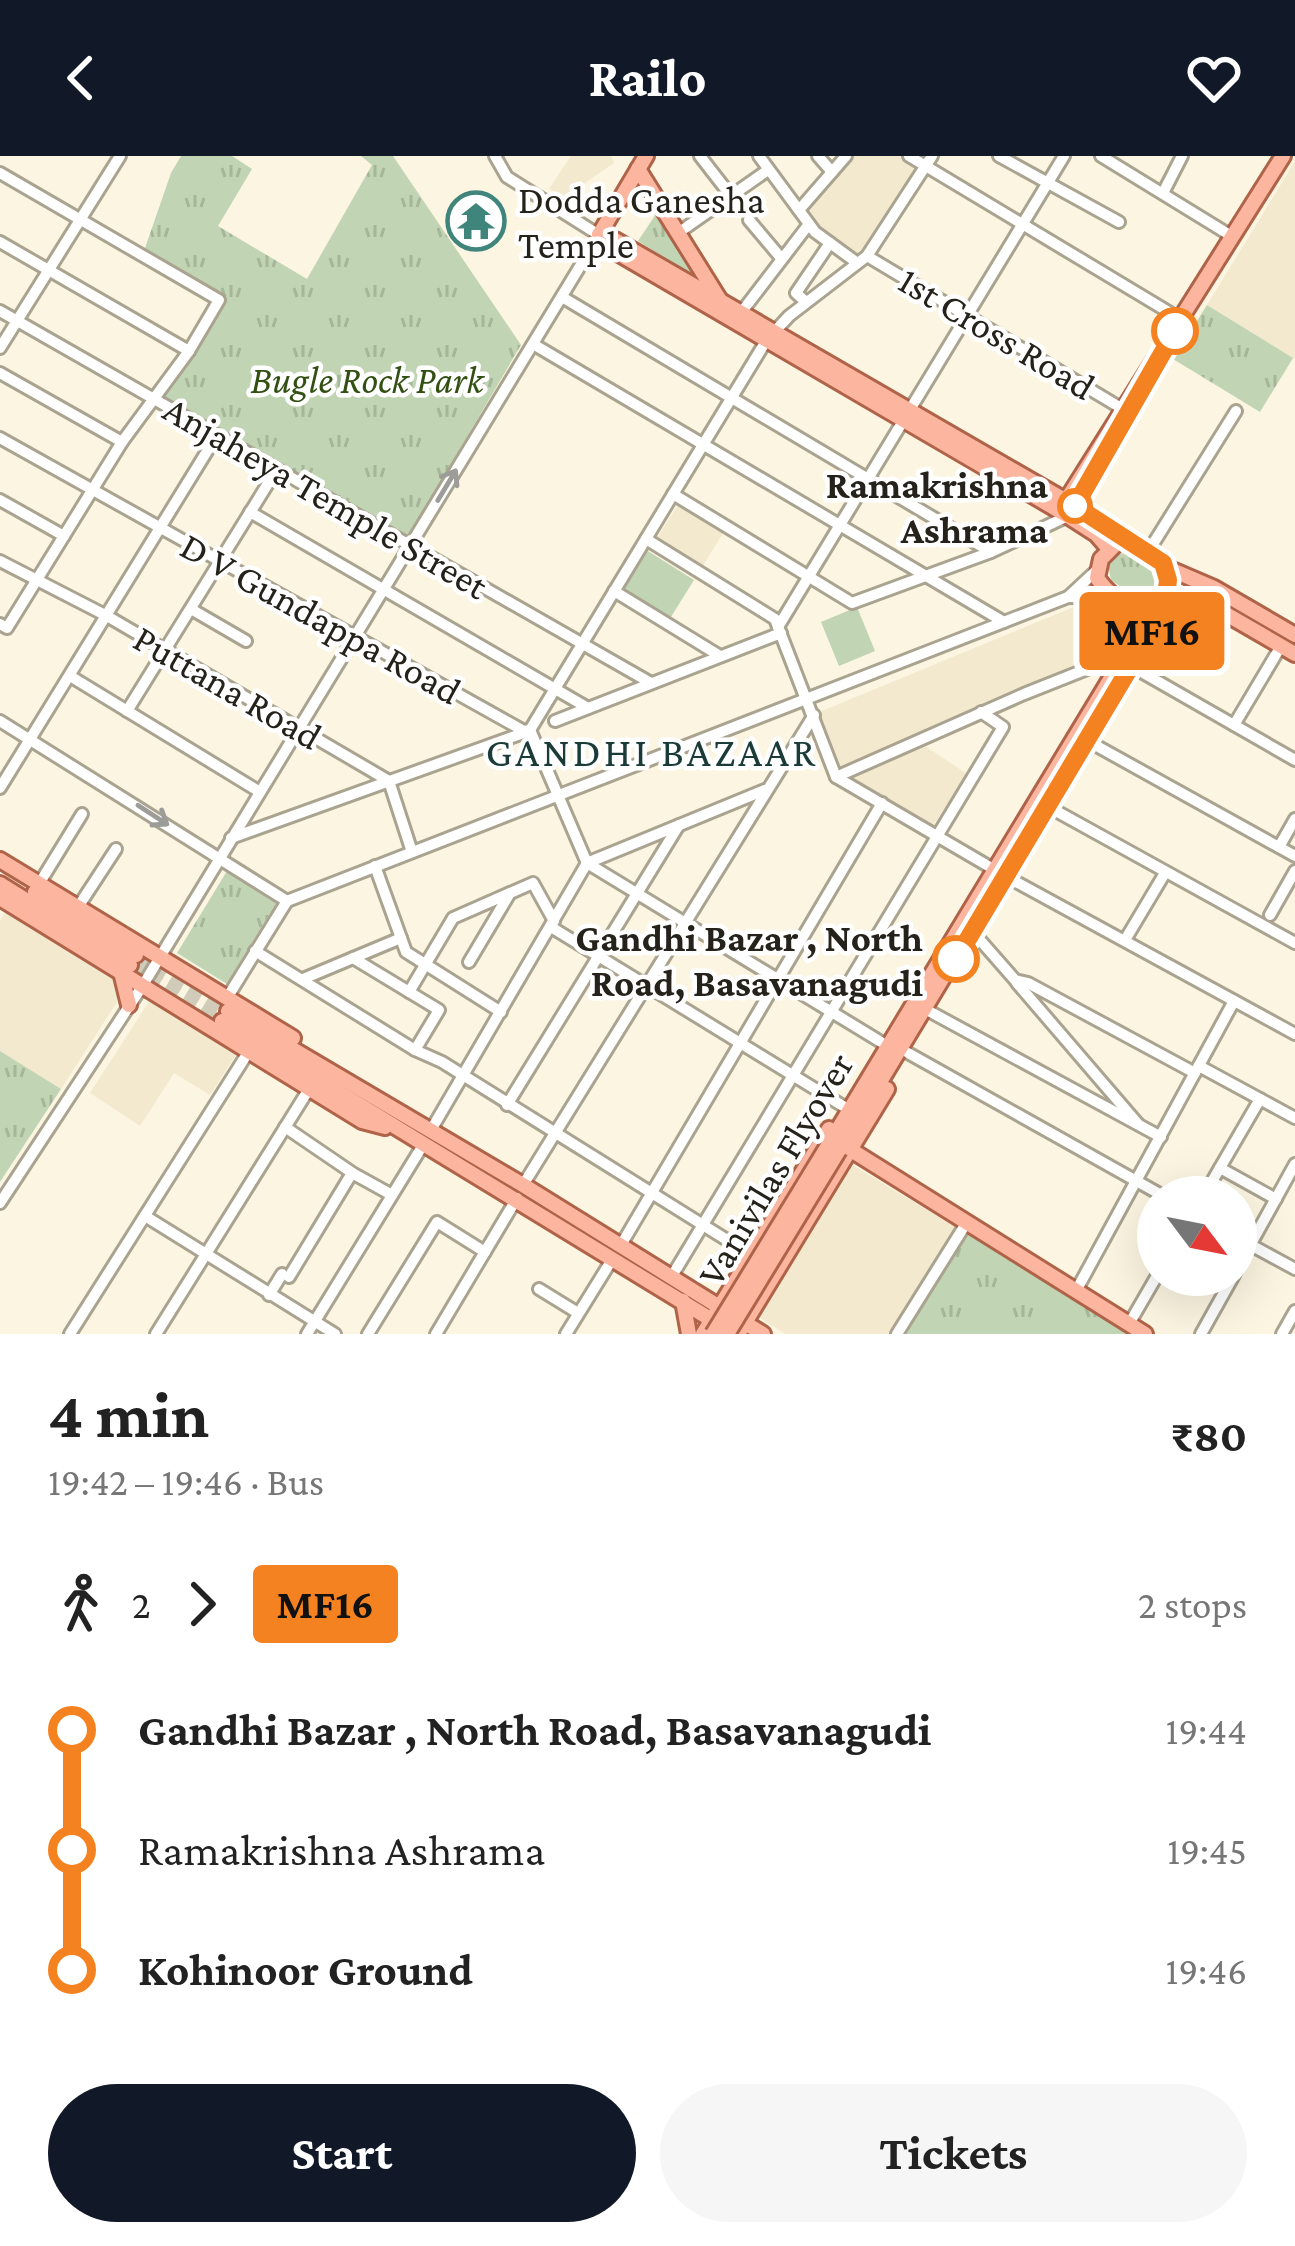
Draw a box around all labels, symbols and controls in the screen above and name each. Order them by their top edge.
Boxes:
icon: back [48,45,114,111]
icon: heart [1181,45,1247,111]
text: Railo [588,48,707,108]
place label: Dodda Ganesha Temple [518,178,765,267]
temple icon: Dodda Ganesha Temple [445,190,507,252]
street label: 1st Cross Road [891,258,1103,408]
unlabelled marker [1153,309,1197,353]
park label: Bugle Rock Park [251,358,485,402]
street label: Anjaheya Temple Street [156,387,496,610]
place label: Ramakrishna Ashrama [826,463,1048,551]
one-way arrow [435,469,459,503]
marker: Ramakrishna Ashrama [1059,490,1091,522]
street label: D V Gundappa Road [173,523,468,714]
line badge: MF16 [1068,592,1236,670]
text: MF16 [1103,607,1201,654]
street label: Puttana Road [127,616,329,758]
district label: GANDHI BAZAAR [486,728,818,775]
one-way arrow [136,803,170,828]
place label: Gandhi Bazar , North Road, Basavanagudi [575,916,923,1004]
marker: Gandhi Bazar , North Road, Basavanagudi [934,937,978,981]
street label: Vanivilas Flyover [689,1045,862,1294]
north arrow [1137,1176,1257,1296]
map controls [1137,1176,1257,1296]
text: 4 min [48,1378,209,1451]
text: ₹80 [1171,1411,1247,1461]
text: 19:42 – 19:46 · Bus [48,1460,324,1503]
icon: walk [48,1571,114,1637]
icon: forward [169,1571,235,1637]
text: MF16 [277,1580,374,1627]
text: 2 [132,1583,151,1626]
text: 2 stops [1138,1583,1247,1626]
text: Gandhi Bazar , North Road, Basavanagudi [138,1705,931,1755]
text: 19:44 [1165,1709,1247,1752]
text: Ramakrishna Ashrama [138,1825,545,1875]
text: 19:45 [1167,1829,1247,1872]
text: Kohinoor Ground [138,1945,473,1995]
text: 19:46 [1166,1949,1247,1992]
button: Start [48,2084,636,2222]
button: Tickets [660,2084,1247,2222]

